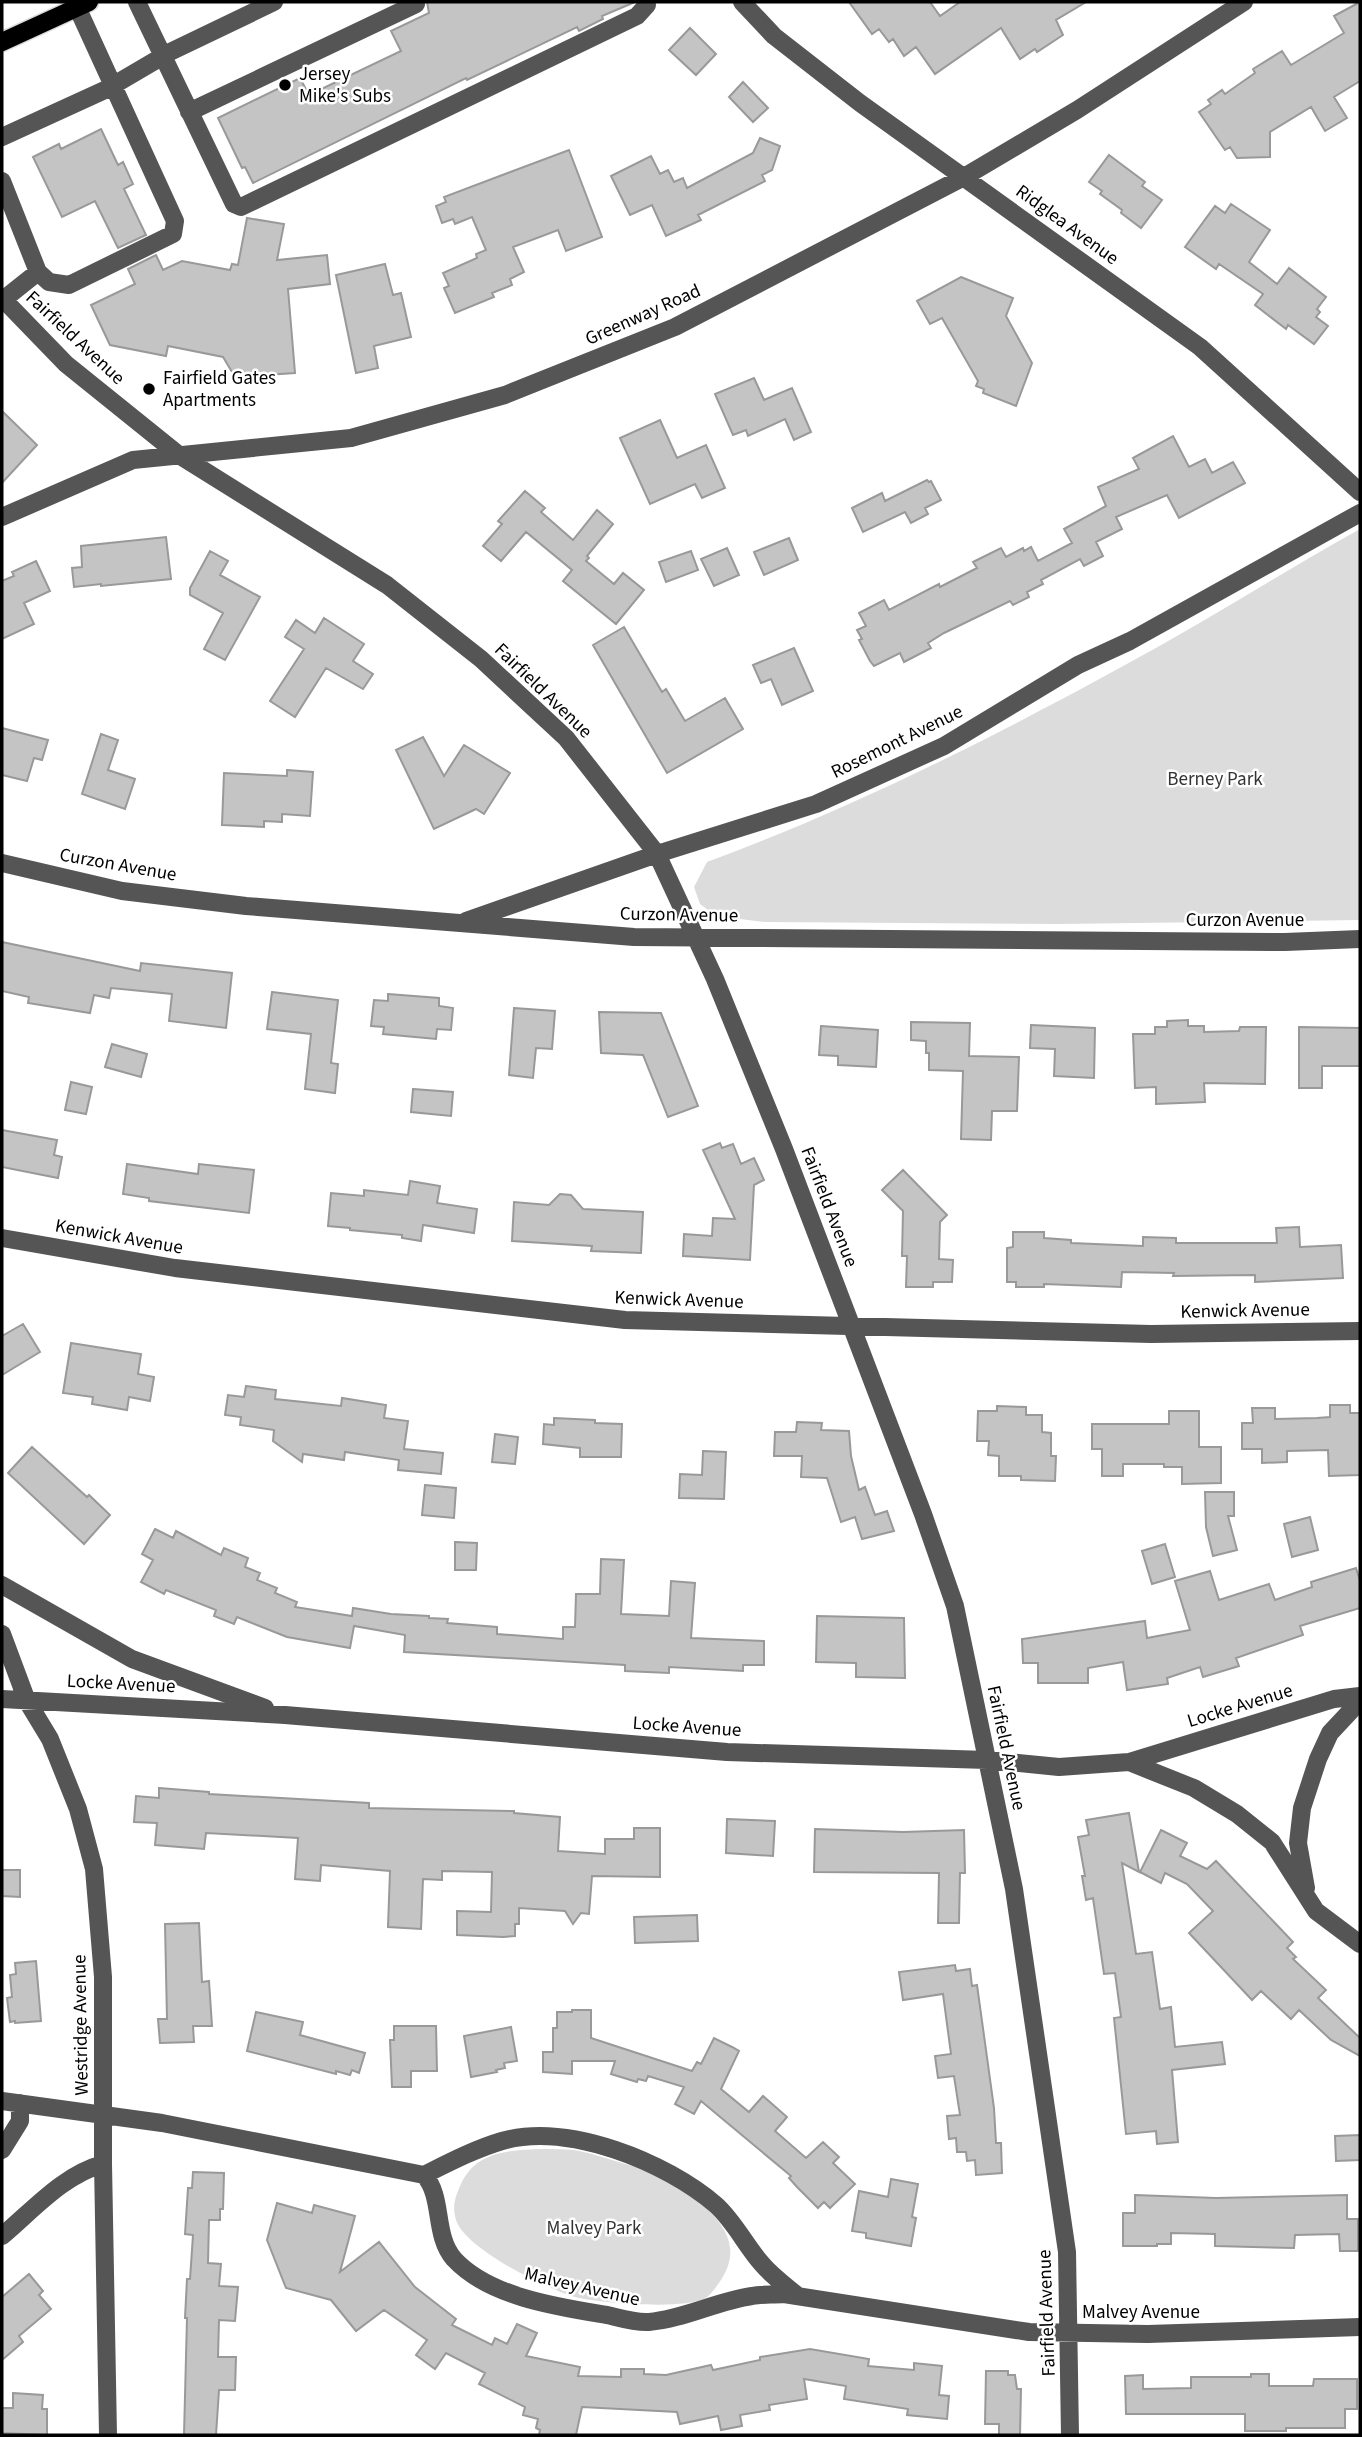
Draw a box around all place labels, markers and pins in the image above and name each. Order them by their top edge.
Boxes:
place label: Jersey Mike's Subs [299,61,391,110]
marker: Jersey Mike's Subs [277,77,293,93]
place label: Fairfield Gates Apartments [163,365,276,414]
marker: Fairfield Gates Apartments [141,381,157,397]

